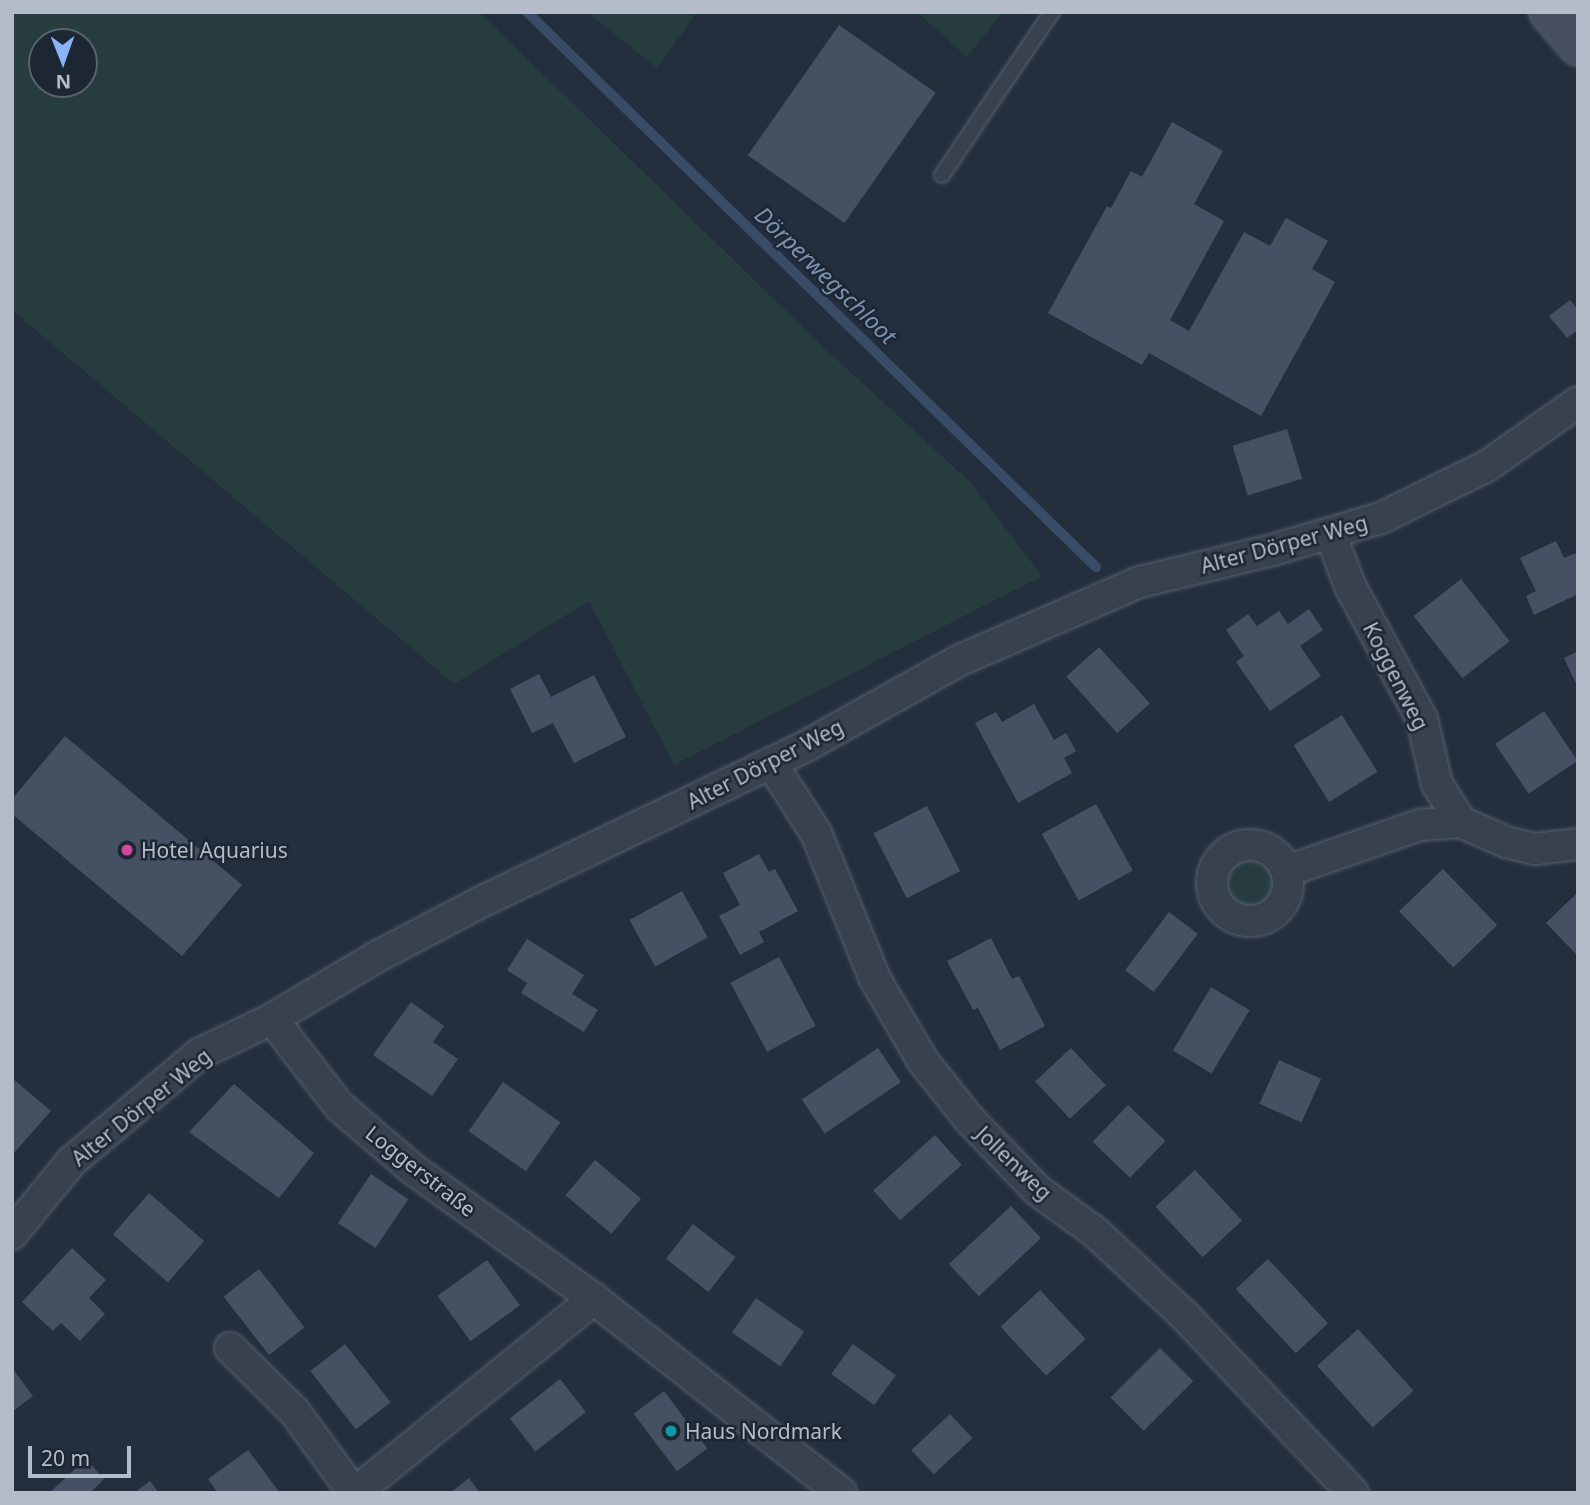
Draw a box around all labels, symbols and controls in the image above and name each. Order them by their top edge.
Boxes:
north arrow [28,28,98,98]
text: N [55,69,71,95]
water label: Dörperwegschloot [750,200,902,350]
street label: Alter Dörper Weg [1198,510,1370,578]
street label: Koggenweg [1358,618,1434,734]
street label: Alter Dörper Weg [683,714,847,814]
place label: Hotel Aquarius [141,837,288,863]
marker: Hotel Aquarius [119,842,135,858]
street label: Alter Dörper Weg [66,1043,216,1171]
street label: Loggerstraße [361,1120,481,1222]
street label: Jollenweg [971,1121,1057,1205]
place label: Haus Nordmark [685,1418,842,1444]
marker: Haus Nordmark [663,1423,679,1439]
scale bar [32,1432,135,1476]
text: 20 m [41,1444,90,1472]

